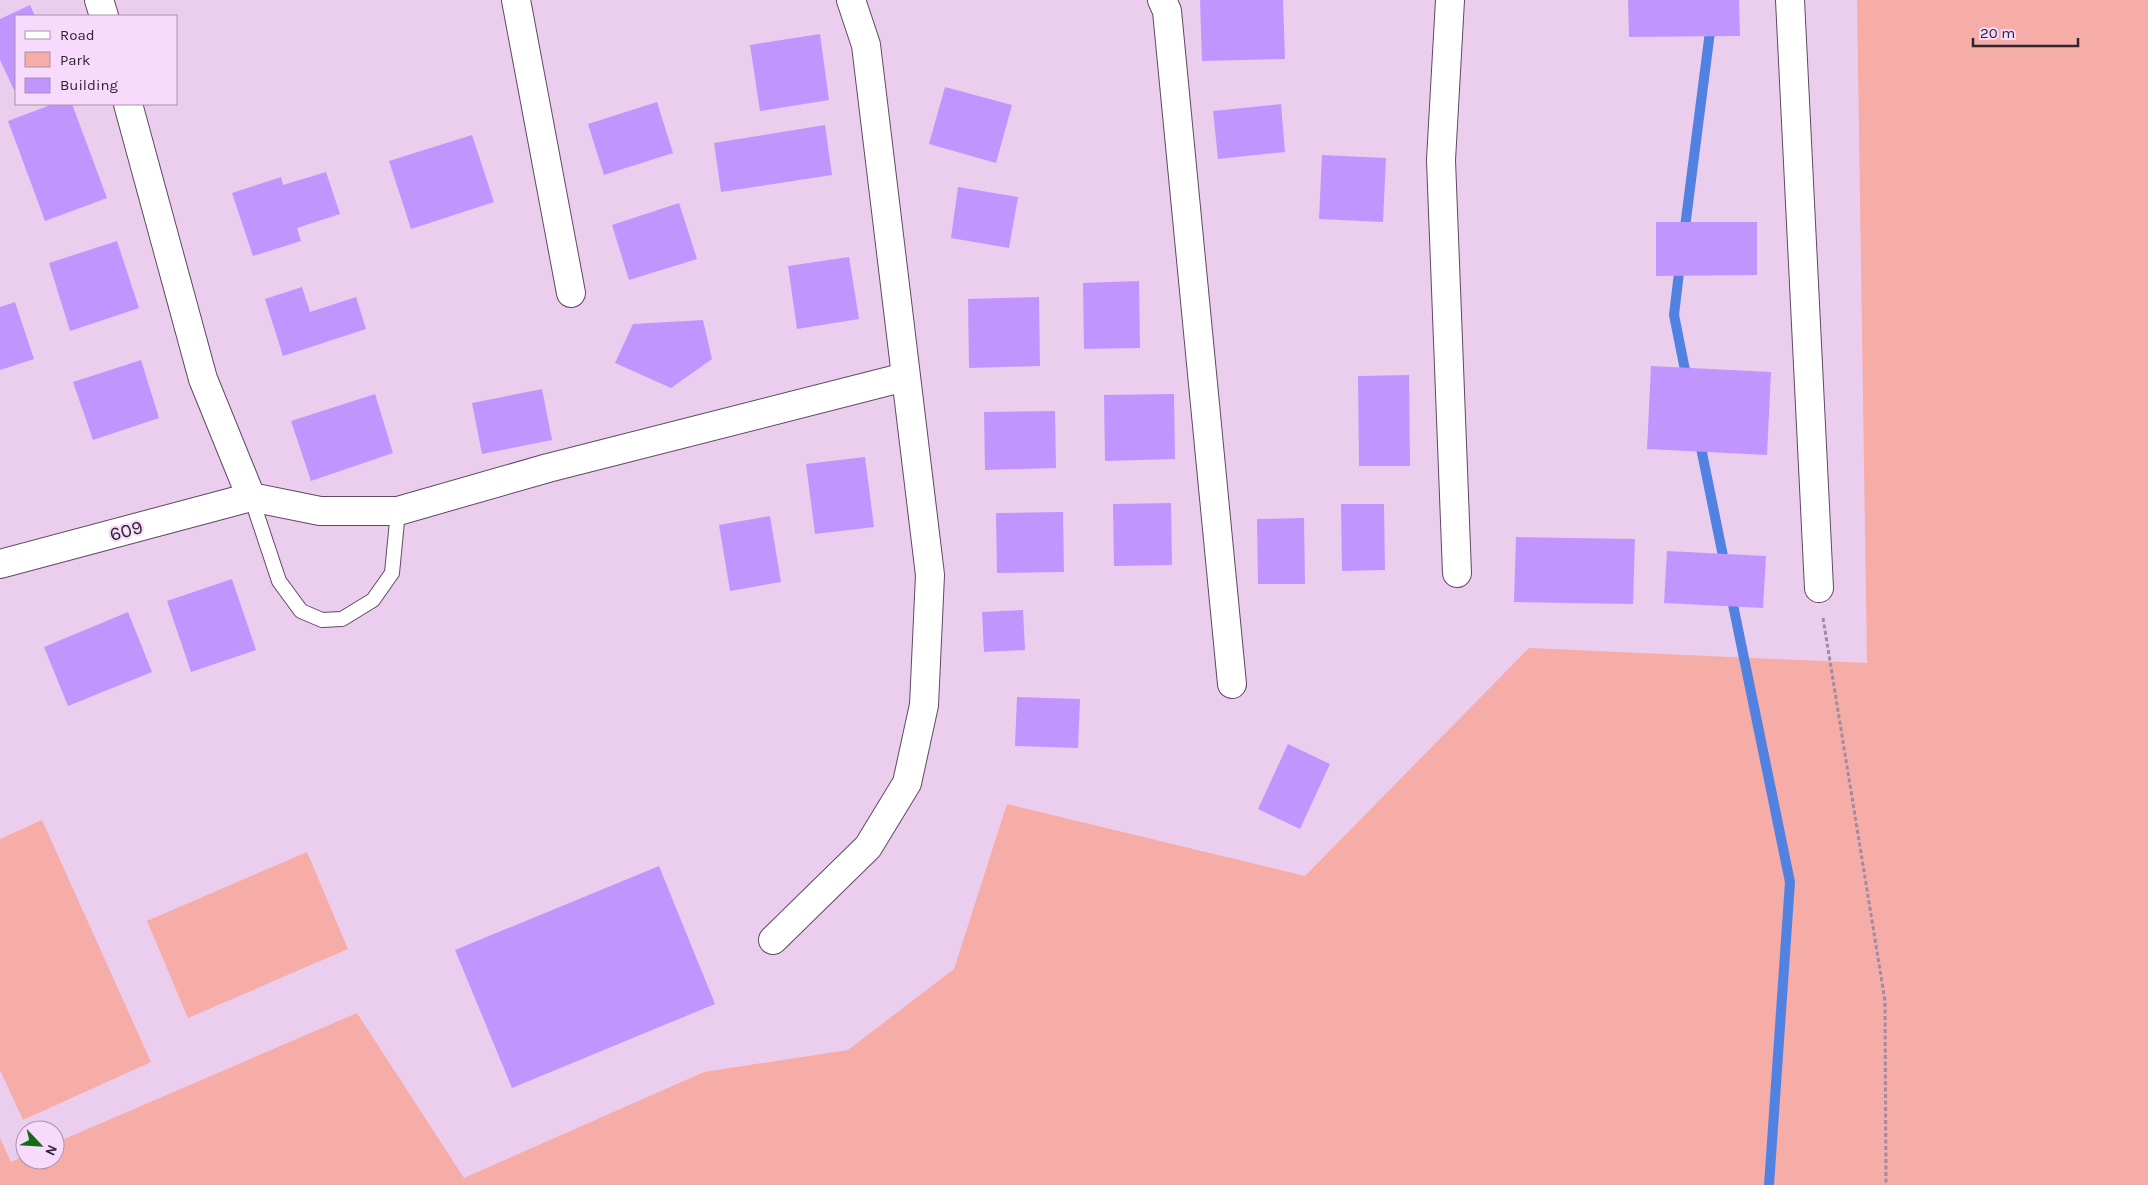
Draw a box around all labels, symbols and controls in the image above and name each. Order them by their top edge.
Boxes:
legend [15,15,178,105]
scale bar [1973,15,2078,47]
text: 20 m [1980,24,2015,42]
text: Road [60,26,95,44]
text: Park [60,51,90,69]
text: Building [60,76,118,94]
street label: 609 [107,516,145,546]
north arrow [15,1120,65,1170]
text: N [42,1142,61,1158]

